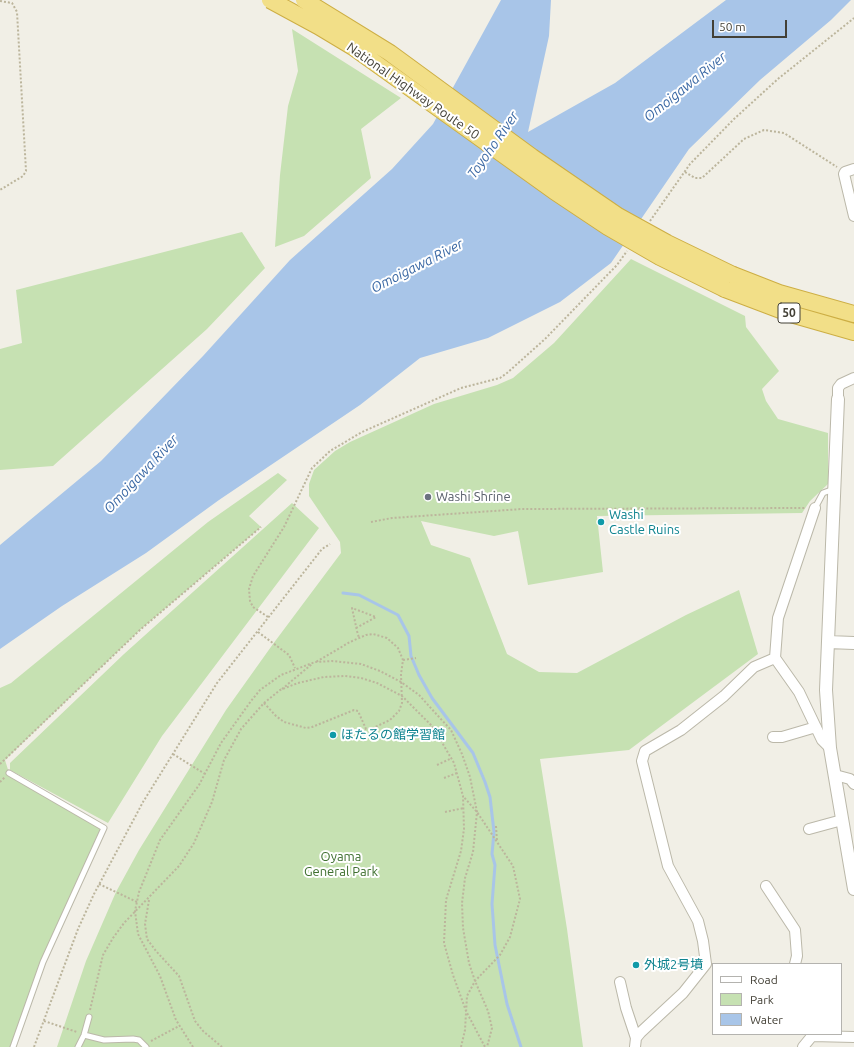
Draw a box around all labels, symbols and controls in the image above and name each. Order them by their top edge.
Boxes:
scale bar [714,12,789,38]
text: 50 m [719,20,746,33]
street label: National Highway Route 50 [344,39,482,143]
water label: Omoigawa River [640,49,730,125]
water label: Toyoho River [464,108,522,182]
water label: Omoigawa River [368,236,466,296]
road number: 50 [778,303,800,323]
water label: Omoigawa River [100,431,182,517]
place label: Washi Shrine [436,489,511,505]
marker: Washi Shrine [423,492,433,502]
place label: Washi Castle Ruins [609,507,680,538]
marker: Washi Castle Ruins [596,517,606,527]
place label: ほたるの館学習館 [341,727,445,743]
marker: ほたるの館学習館 [328,730,338,740]
park label: Oyama General Park [304,849,378,880]
place label: 外城2号墳 [644,957,703,973]
marker: 外城2号墳 [631,960,641,970]
legend [712,963,842,1035]
text: Road [750,973,778,986]
text: Park [750,993,774,1006]
text: Water [750,1013,783,1026]

